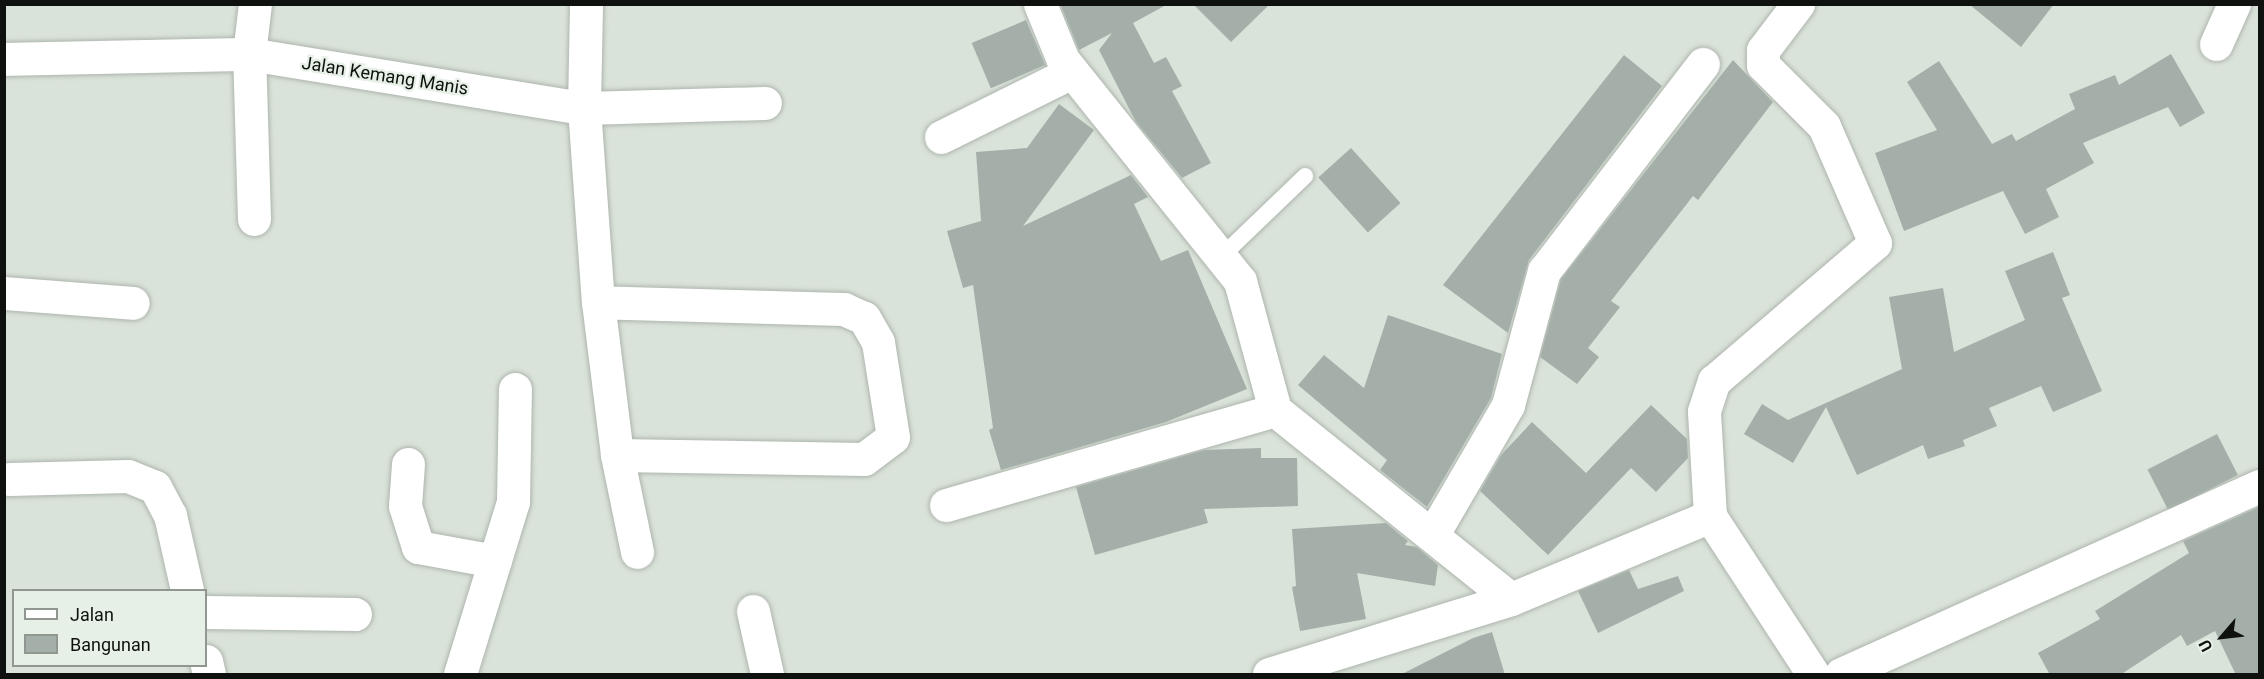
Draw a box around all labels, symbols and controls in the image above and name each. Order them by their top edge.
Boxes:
street label: Jalan Kemang Manis [300,52,470,100]
legend [12,589,207,667]
text: Jalan [70,604,114,625]
north arrow [2192,607,2252,667]
text: Bangunan [70,634,151,655]
text: U [2195,637,2217,655]

